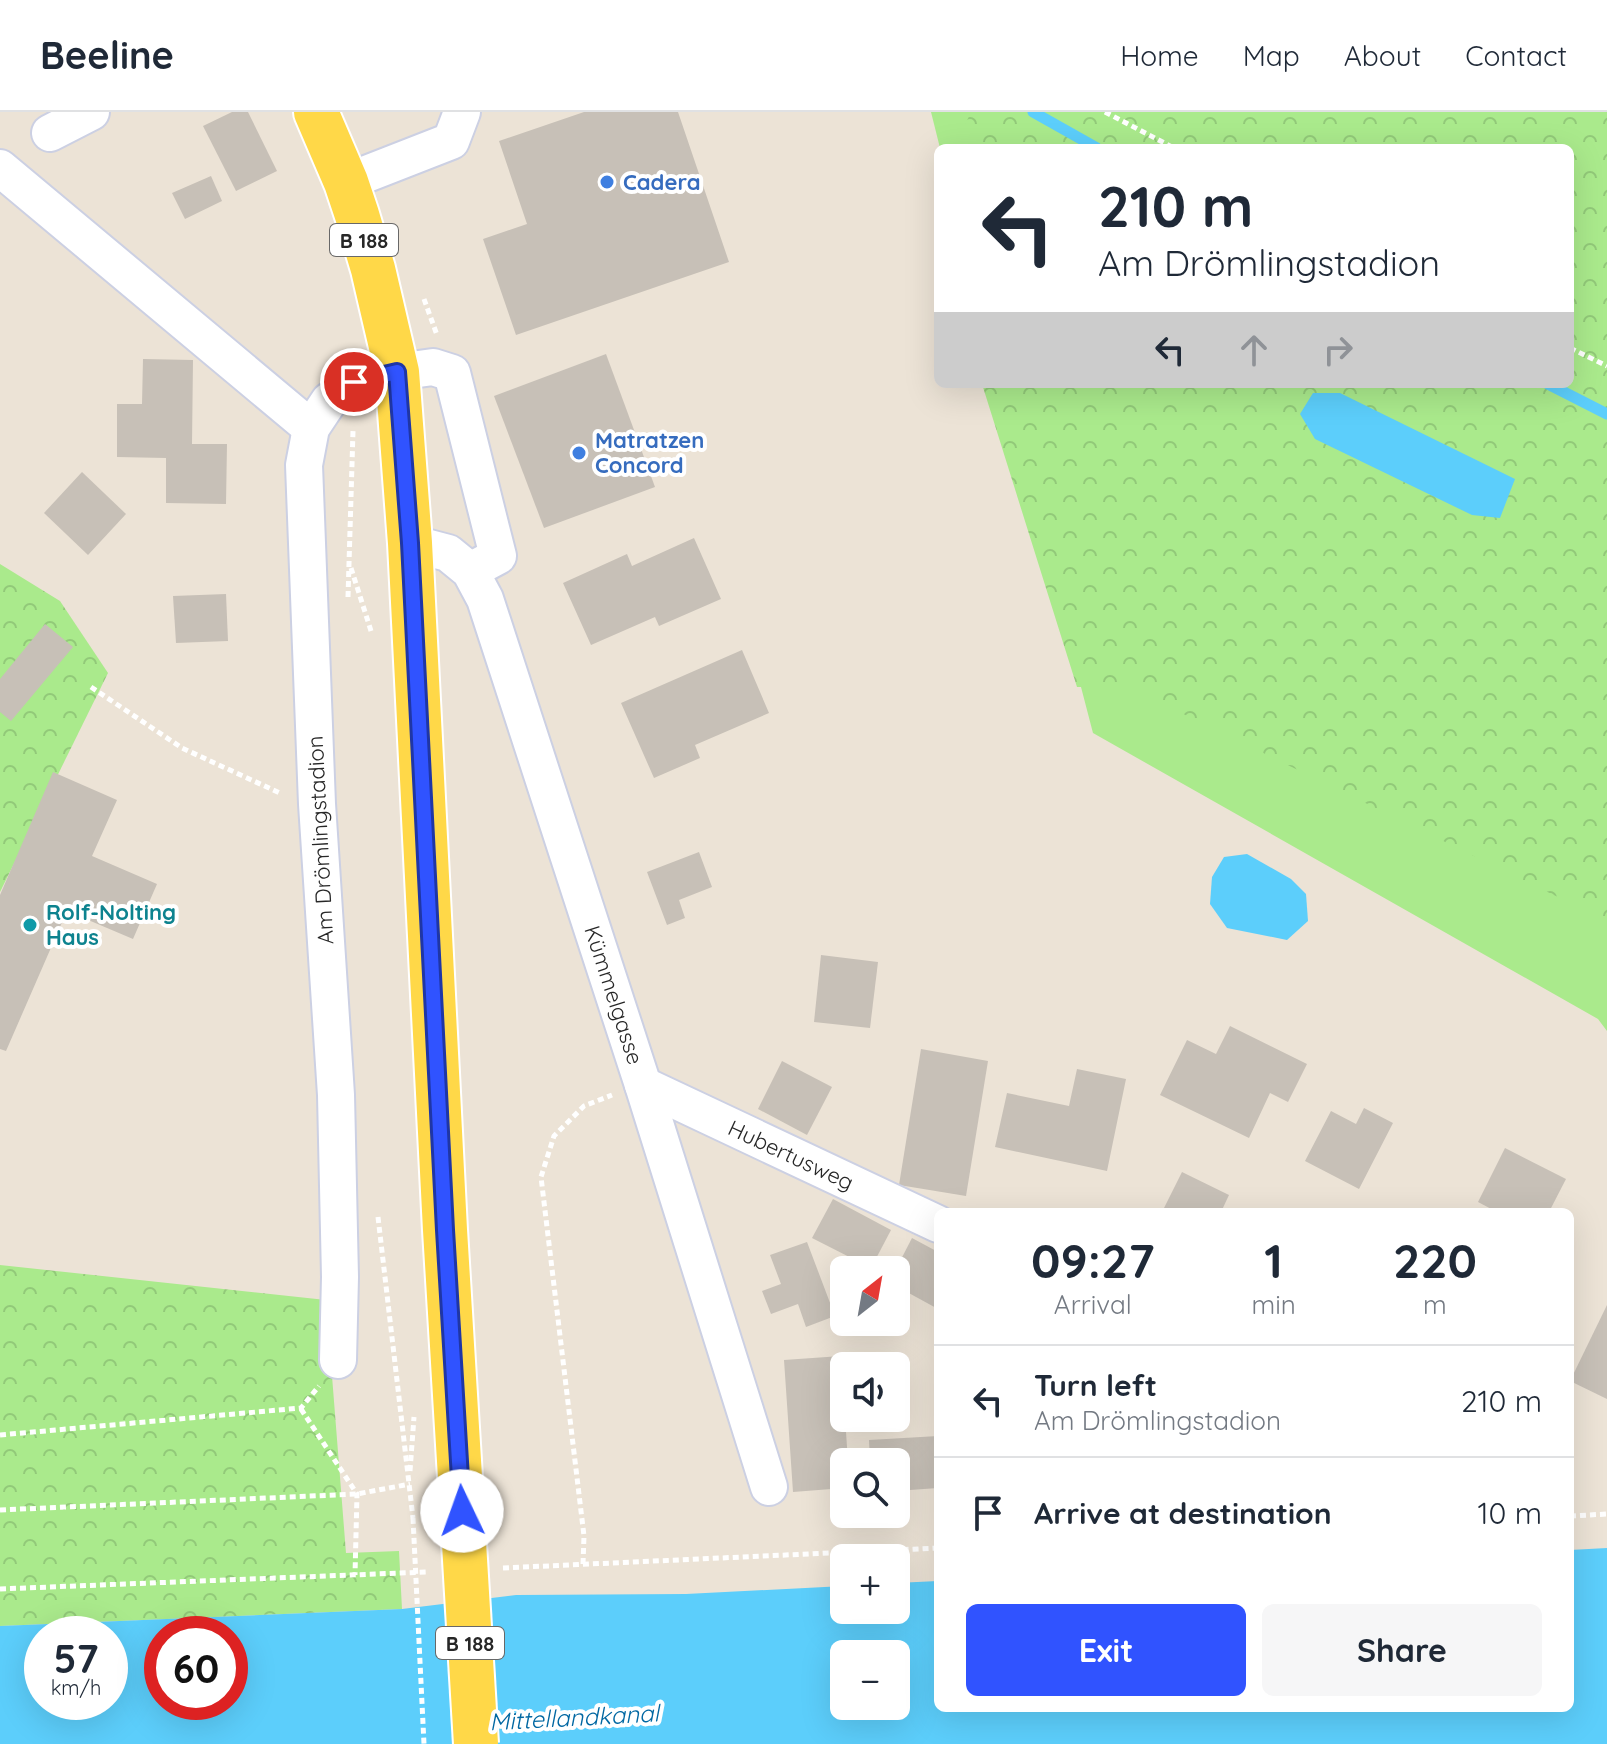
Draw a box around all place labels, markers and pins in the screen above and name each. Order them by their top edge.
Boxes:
place label: Cadera [623,168,701,196]
marker: Cadera [598,173,616,191]
pin [320,348,388,416]
place label: Matratzen Concord [595,426,704,479]
marker: Matratzen Concord [570,444,588,462]
place label: Rolf-Nolting Haus [46,898,176,951]
marker: Rolf-Nolting Haus [21,916,39,934]

